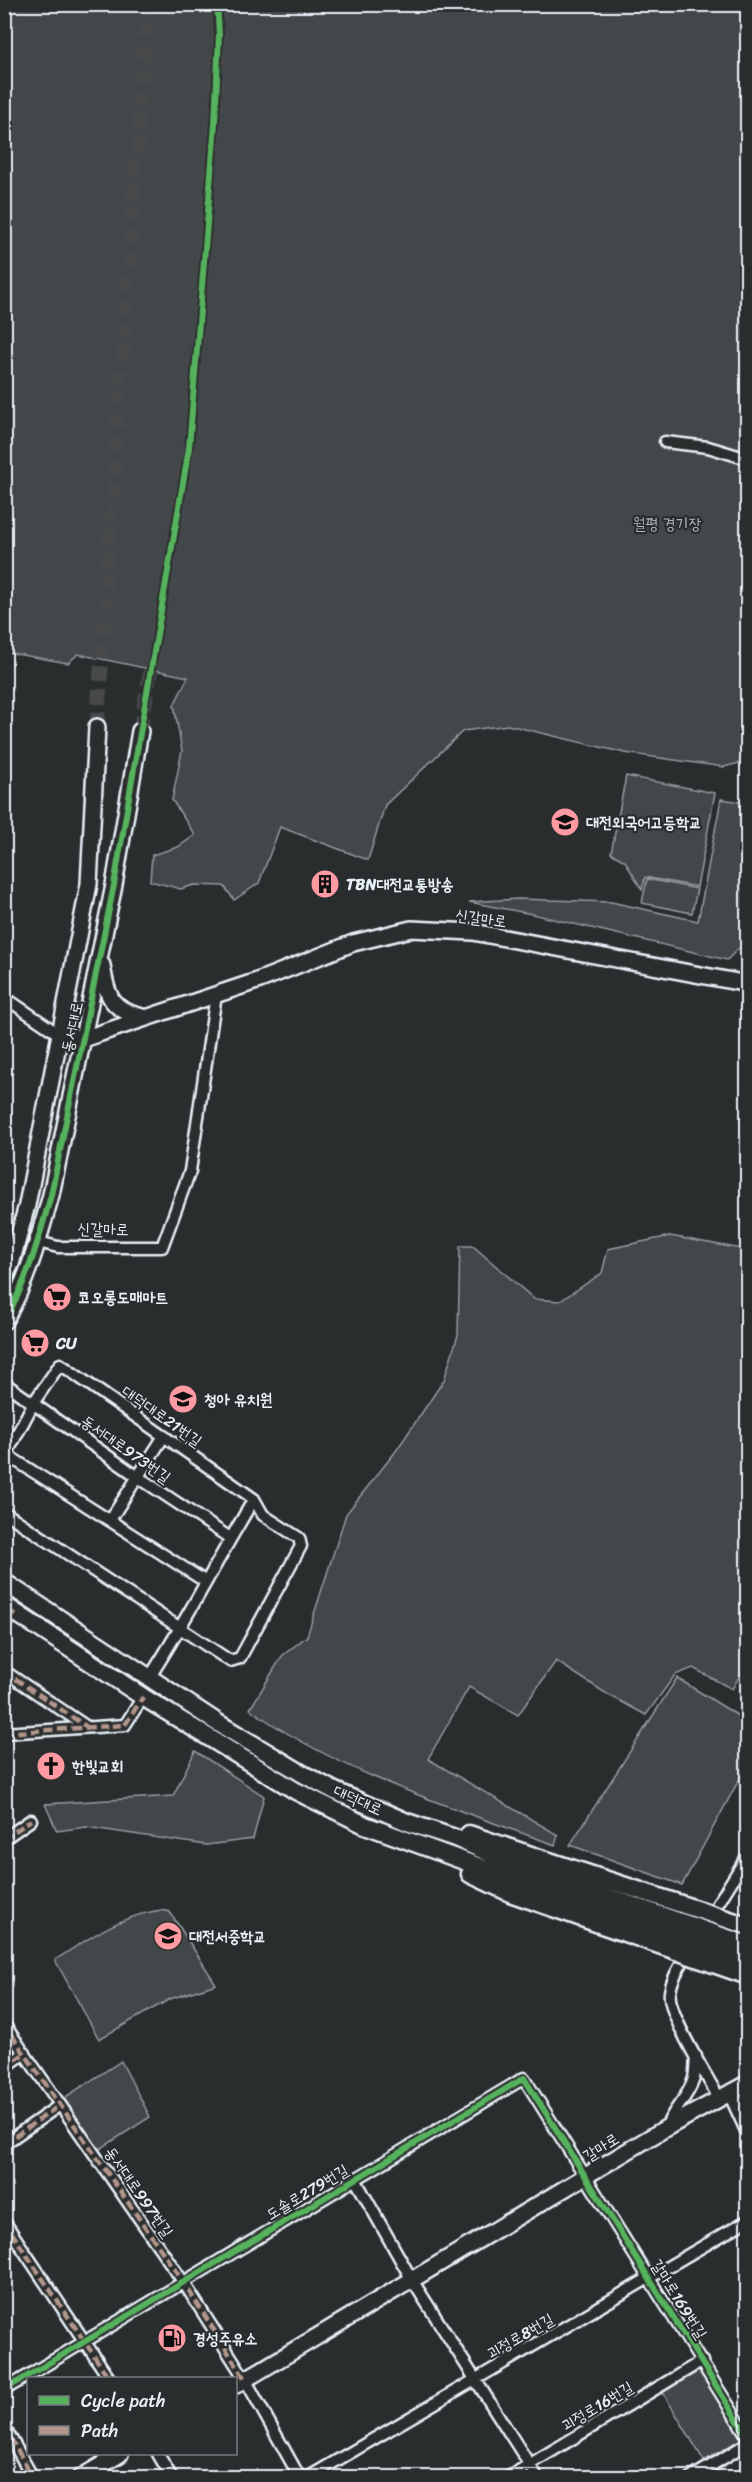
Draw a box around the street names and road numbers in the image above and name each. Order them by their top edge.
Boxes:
street label: 신갈마로 [453,900,509,936]
street label: 동서대로 [52,999,92,1055]
street label: 신갈마로 [77,1214,129,1244]
street label: 대덕대로21번길 [115,1377,209,1455]
street label: 동서대로973번길 [75,1407,177,1491]
street label: 대덕대로 [329,1776,387,1824]
street label: 갈마로 [577,2124,625,2170]
street label: 동서대로997번길 [97,2140,181,2244]
street label: 도솔로279번길 [260,2156,354,2228]
street label: 갈마로169번길 [643,2253,715,2345]
street label: 괴정로8번길 [481,2305,559,2367]
street label: 괴정로16번길 [555,2373,639,2439]

